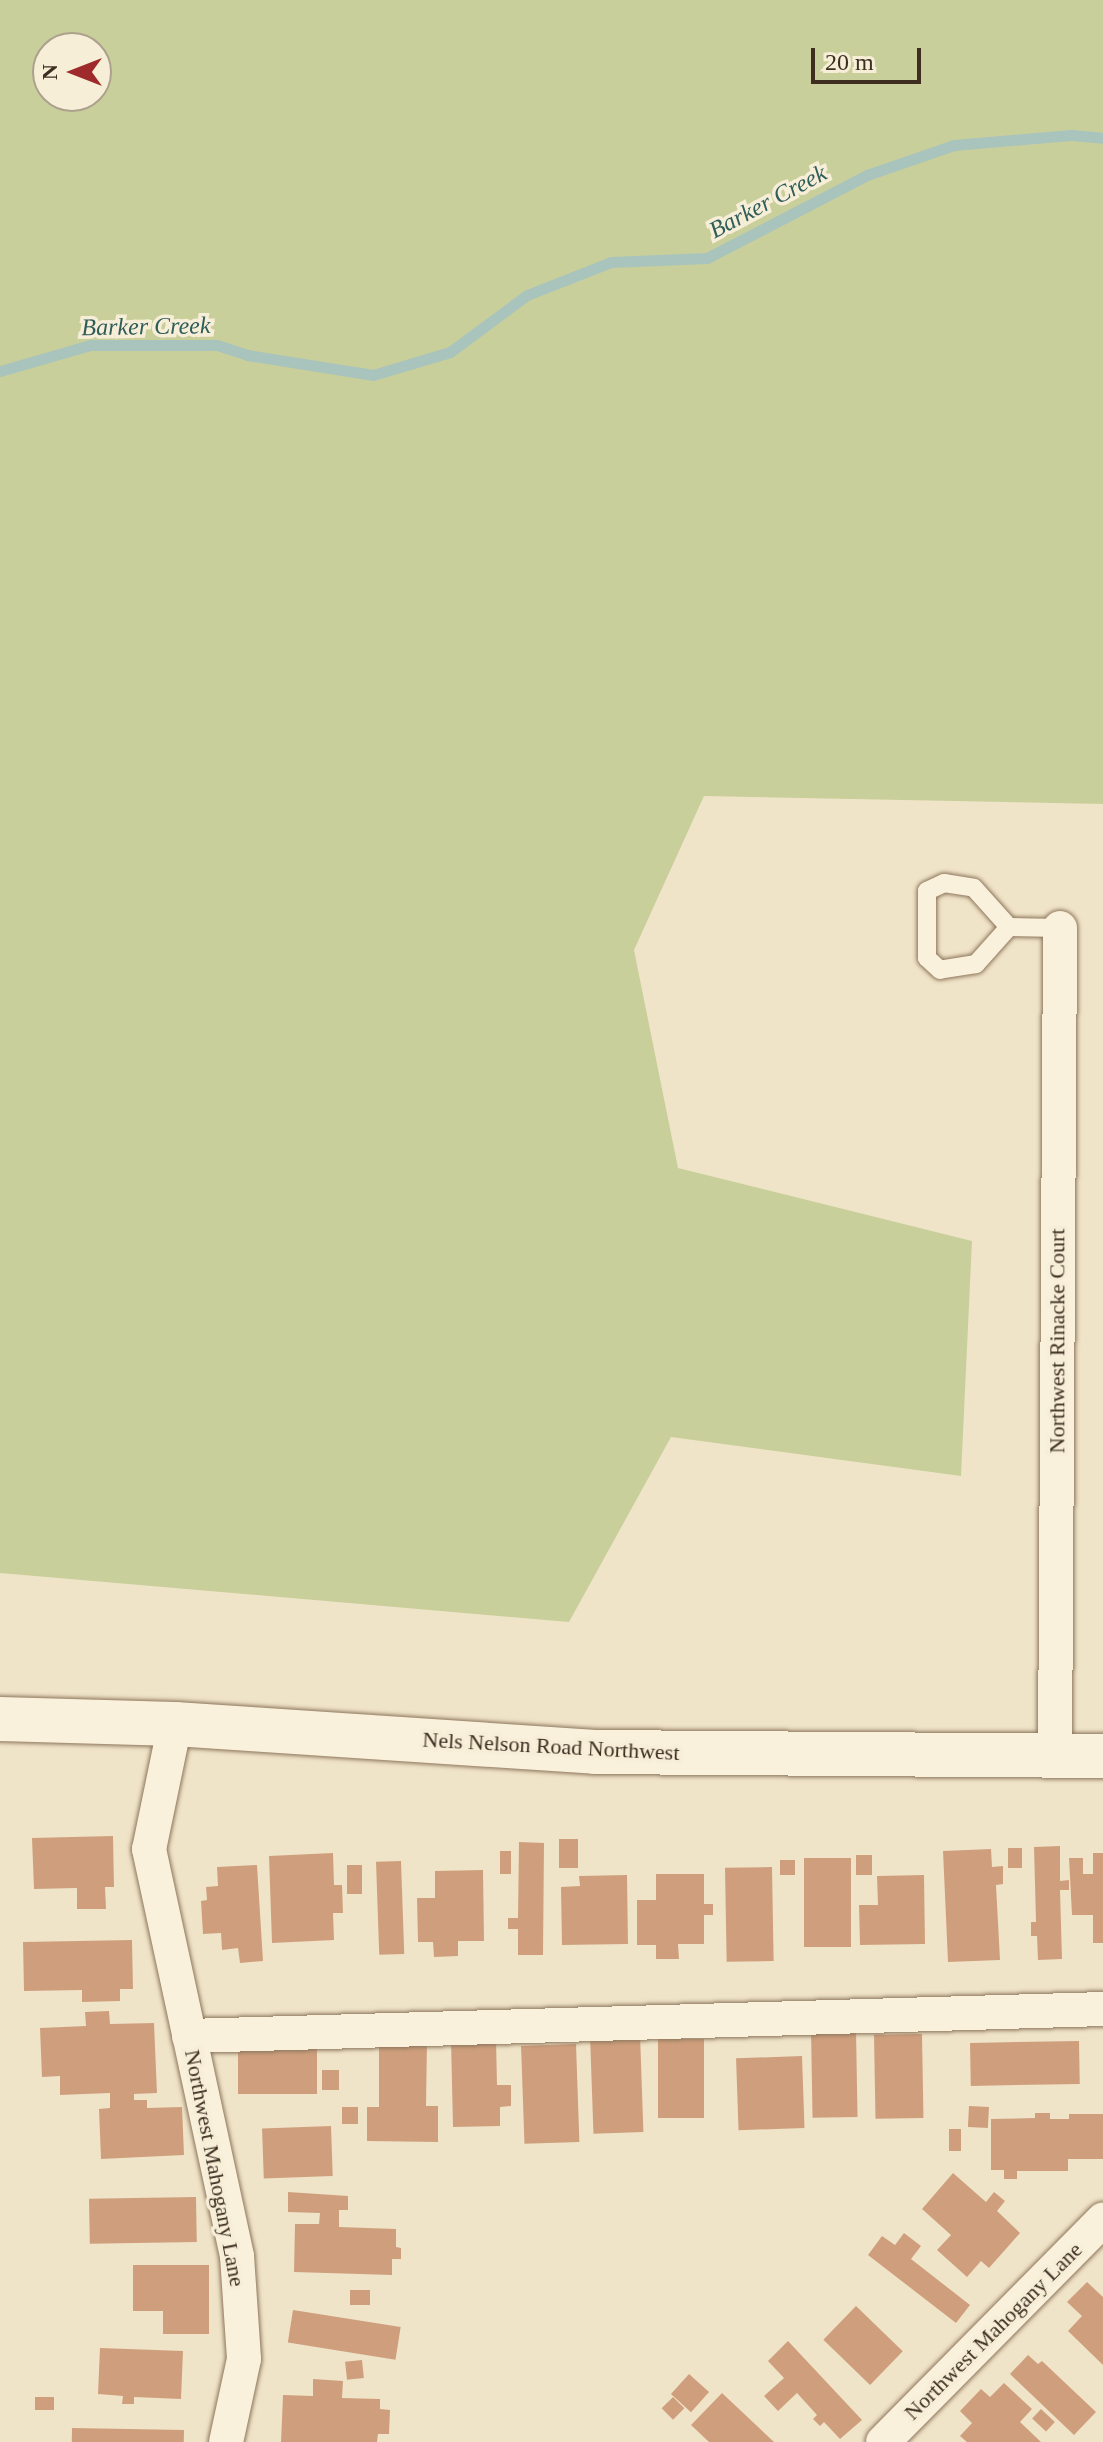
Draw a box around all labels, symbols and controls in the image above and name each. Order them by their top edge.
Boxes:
north arrow [32,32,112,112]
scale bar [815,32,925,82]
text: 20 m [825,49,874,75]
text: N [37,64,62,80]
water label: Barker Creek [704,159,832,245]
water label: Barker Creek [81,311,211,343]
street label: Northwest Rinacke Court [1044,1229,1070,1453]
street label: Nels Nelson Road Northwest [422,1726,680,1766]
street label: Northwest Mahogany Lane [179,2047,251,2289]
street label: Northwest Mahogany Lane [899,2237,1087,2425]

